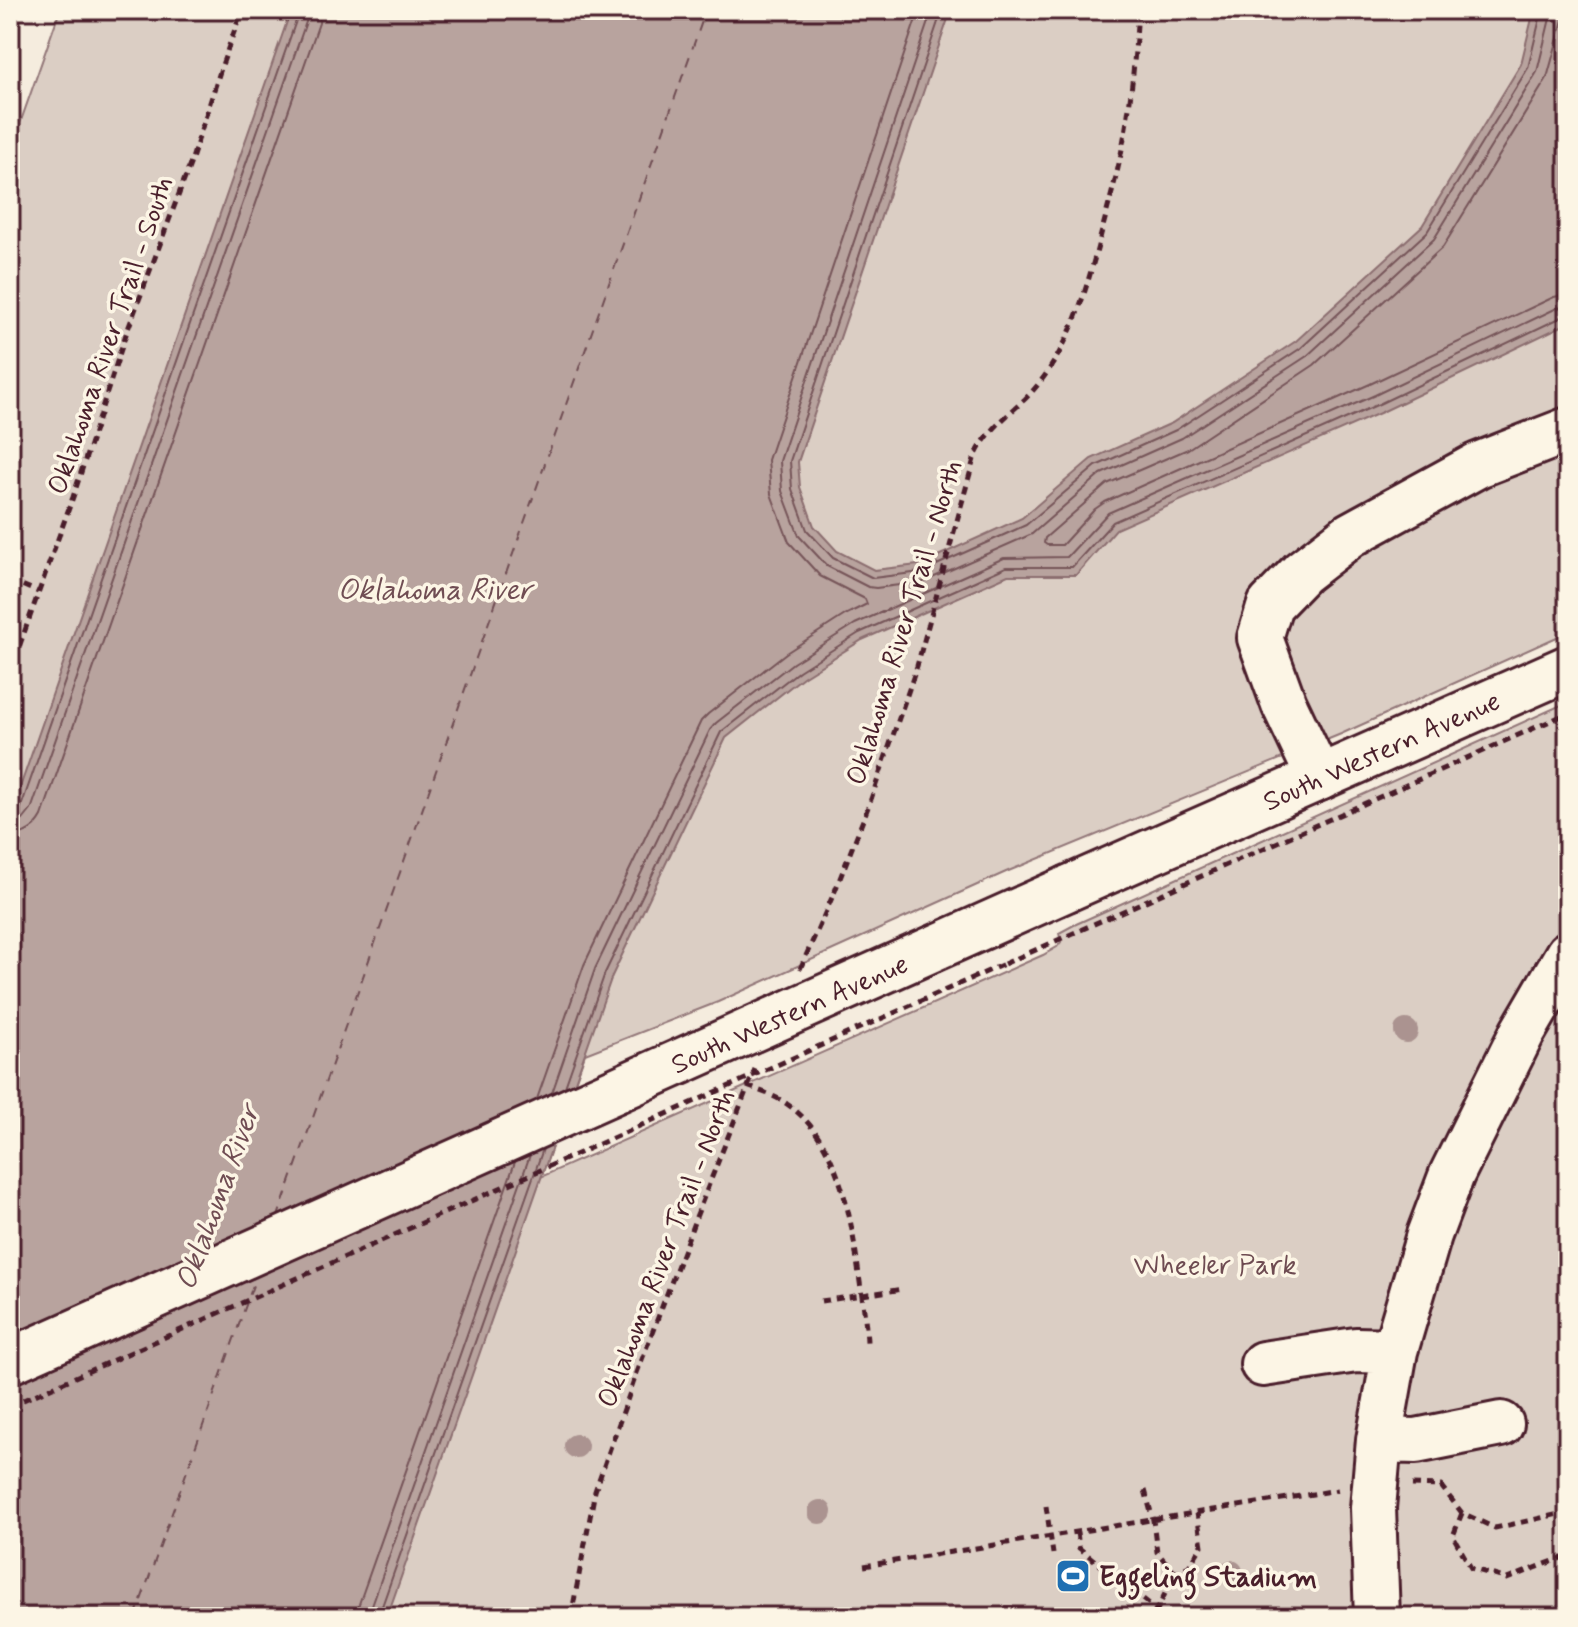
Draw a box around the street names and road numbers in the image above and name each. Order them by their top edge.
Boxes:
street label: Oklahoma River Trail - South [40,172,183,500]
street label: Oklahoma River Trail - North [838,456,972,790]
street label: South Western Avenue [1258,683,1506,821]
street label: South Western Avenue [666,946,914,1084]
street label: Oklahoma River Trail - North [590,1085,745,1413]

